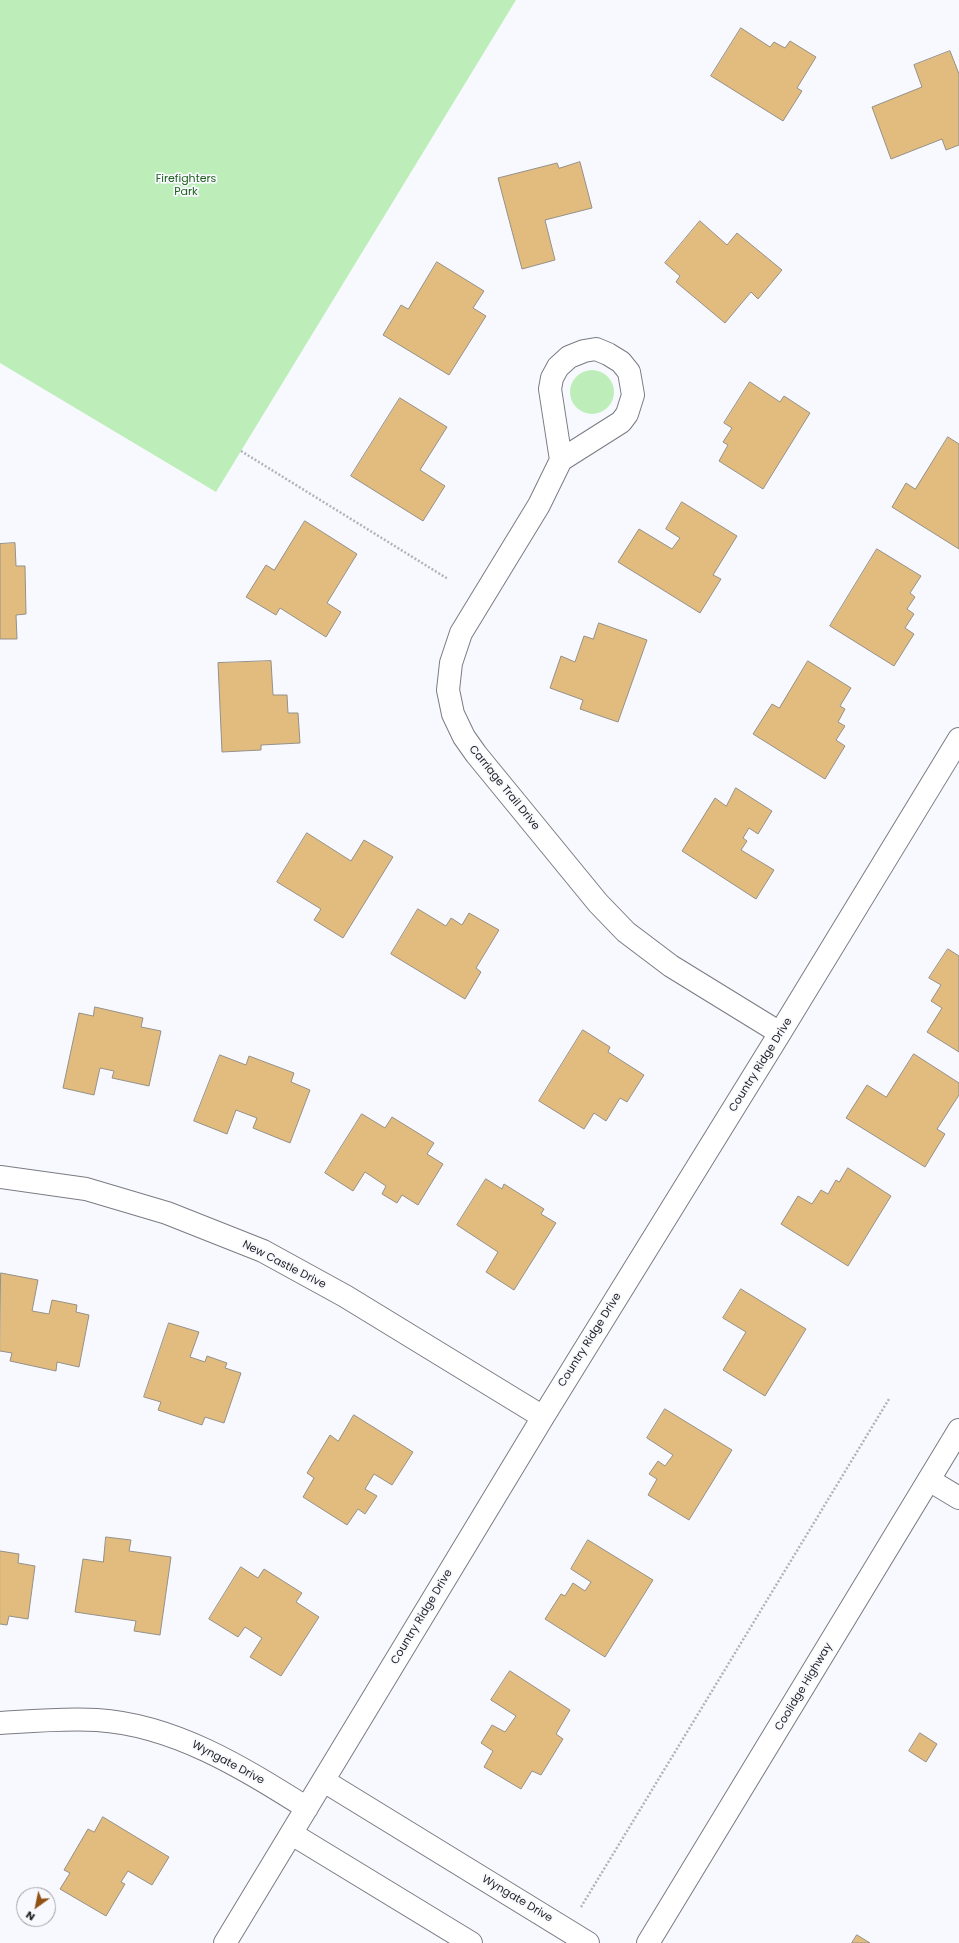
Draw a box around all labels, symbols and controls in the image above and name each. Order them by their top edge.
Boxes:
park label: Firefighters Park [156,172,216,198]
street label: Carriage Trail Drive [466,743,542,833]
street label: Country Ridge Drive [727,1016,795,1114]
street label: New Castle Drive [240,1238,328,1292]
street label: Country Ridge Drive [556,1291,624,1389]
street label: Country Ridge Drive [388,1567,456,1667]
street label: Coolidge Highway [773,1641,835,1733]
street label: Wyngate Drive [190,1738,266,1788]
street label: Wyngate Drive [479,1873,555,1925]
north arrow [16,1887,56,1927]
text: N [22,1907,38,1925]

